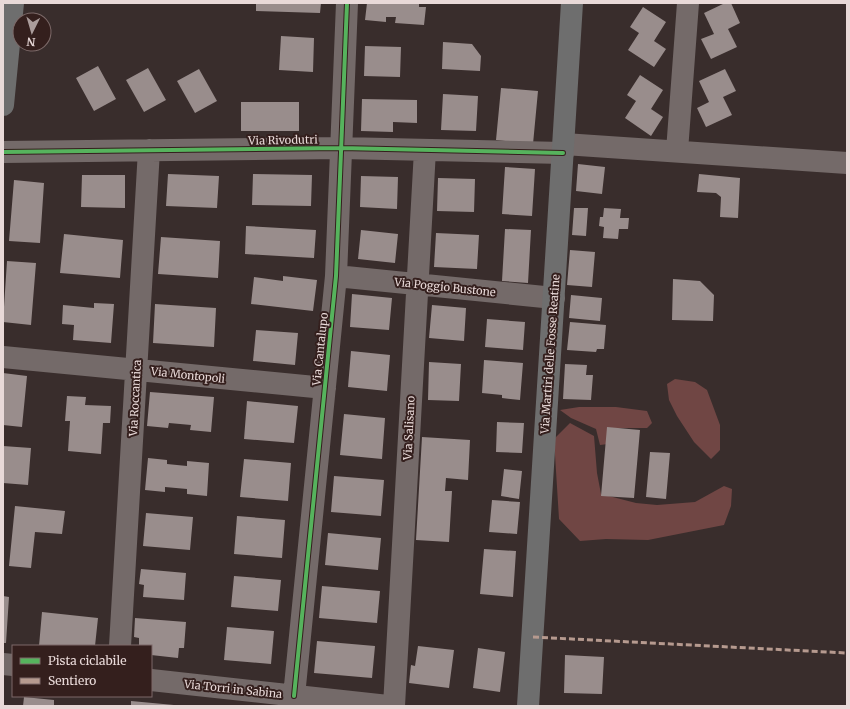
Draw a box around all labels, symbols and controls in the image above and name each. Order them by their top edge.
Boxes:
north arrow [12,12,52,52]
text: N [26,35,36,49]
street label: Via Rivodutri [247,132,318,148]
street label: Via Martiri delle Fosse Reatine [537,274,563,435]
street label: Via Poggio Bustone [393,275,497,299]
street label: Via Cantalupo [309,311,331,387]
street label: Via Roccantica [126,359,144,438]
street label: Via Montopoli [149,364,226,386]
street label: Via Salisano [400,395,418,461]
legend [12,645,152,697]
text: Pista ciclabile [48,653,126,668]
text: Sentiero [48,673,96,688]
street label: Via Torri in Sabina [182,677,283,701]

